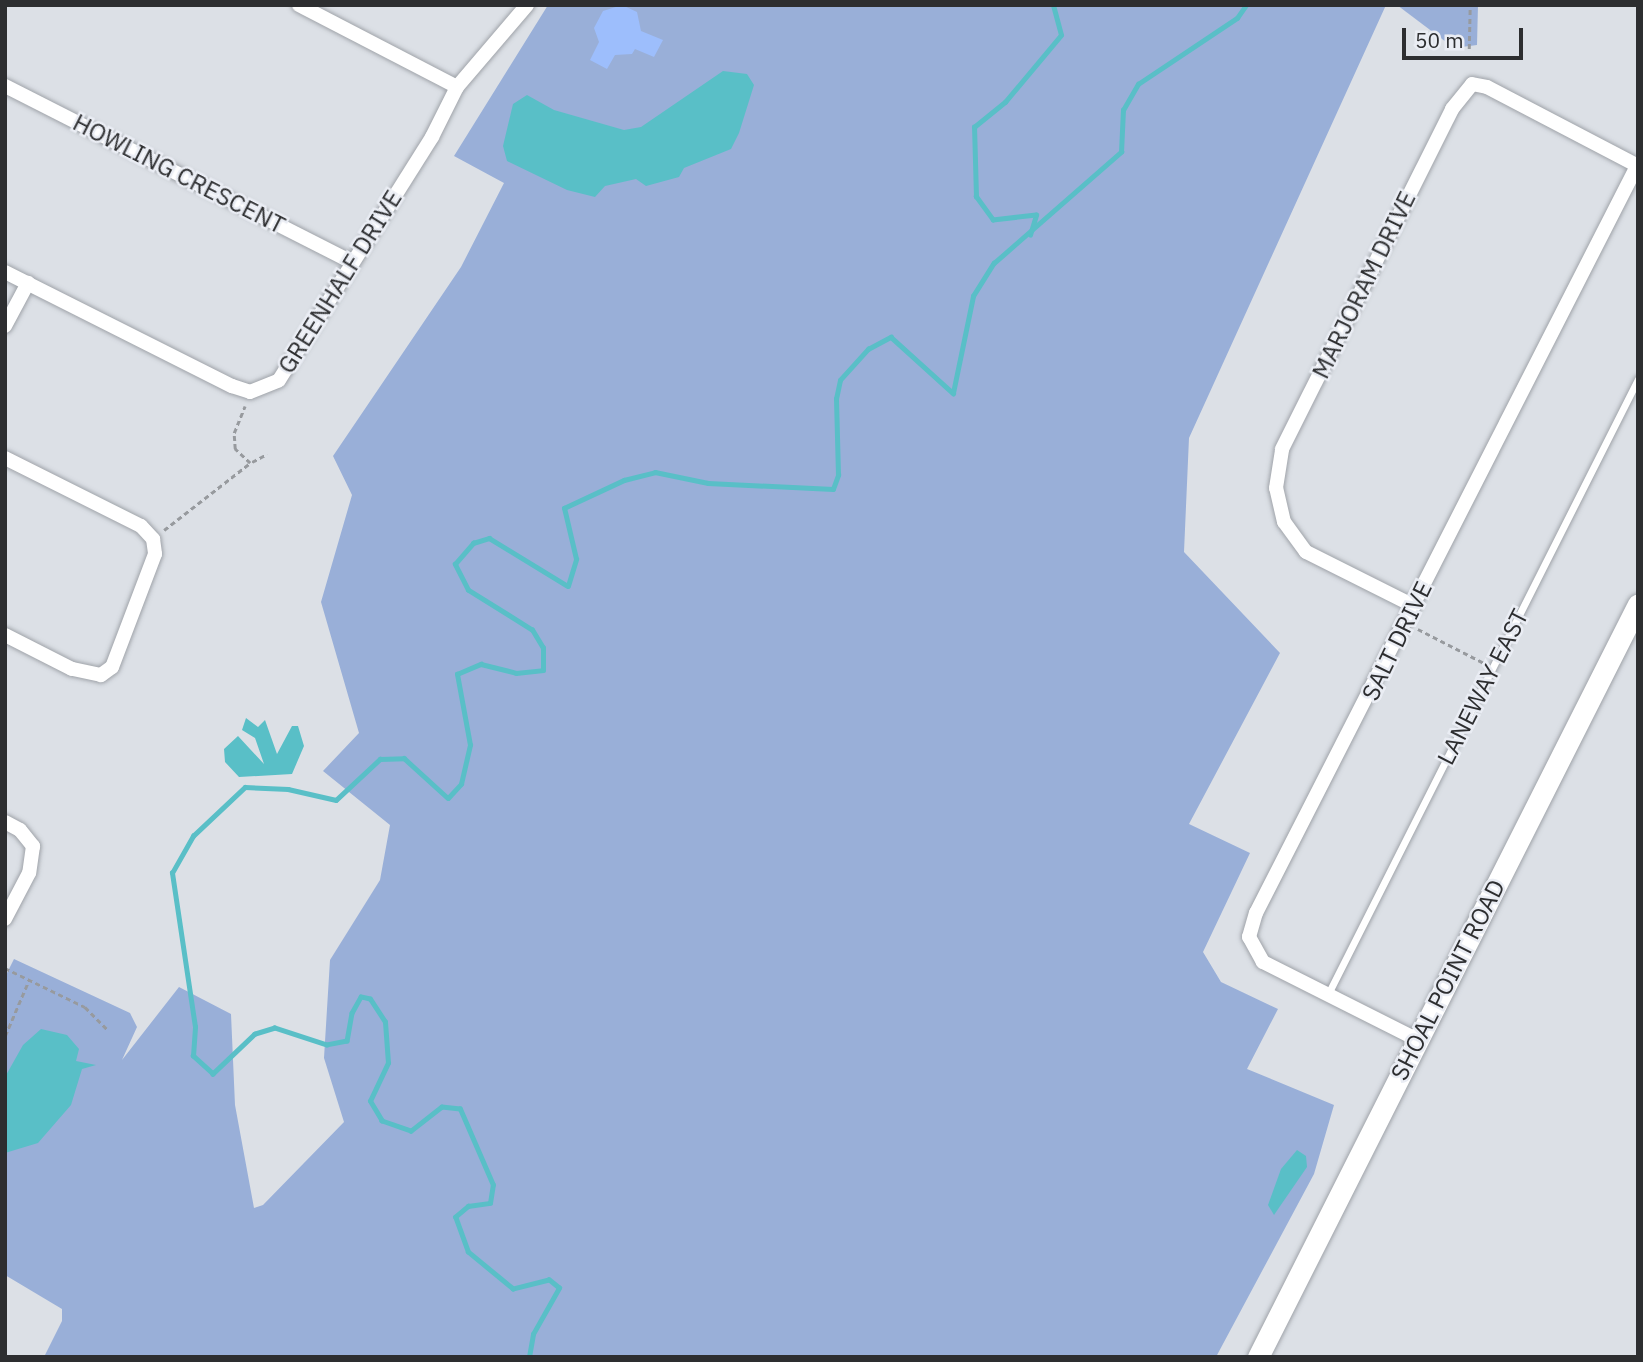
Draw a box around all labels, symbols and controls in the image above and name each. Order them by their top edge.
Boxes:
scale bar [1405,14,1526,58]
text: 50 m [1415,26,1464,54]
street label: HOWLING CRESCENT [68,108,290,240]
street label: GREENHALF DRIVE [272,185,408,379]
street label: MARJORAM DRIVE [1306,187,1422,383]
street label: SALT DRIVE [1356,577,1438,705]
street label: LANEWAY EAST [1431,604,1535,770]
street label: SHOAL POINT ROAD [1385,875,1511,1085]

